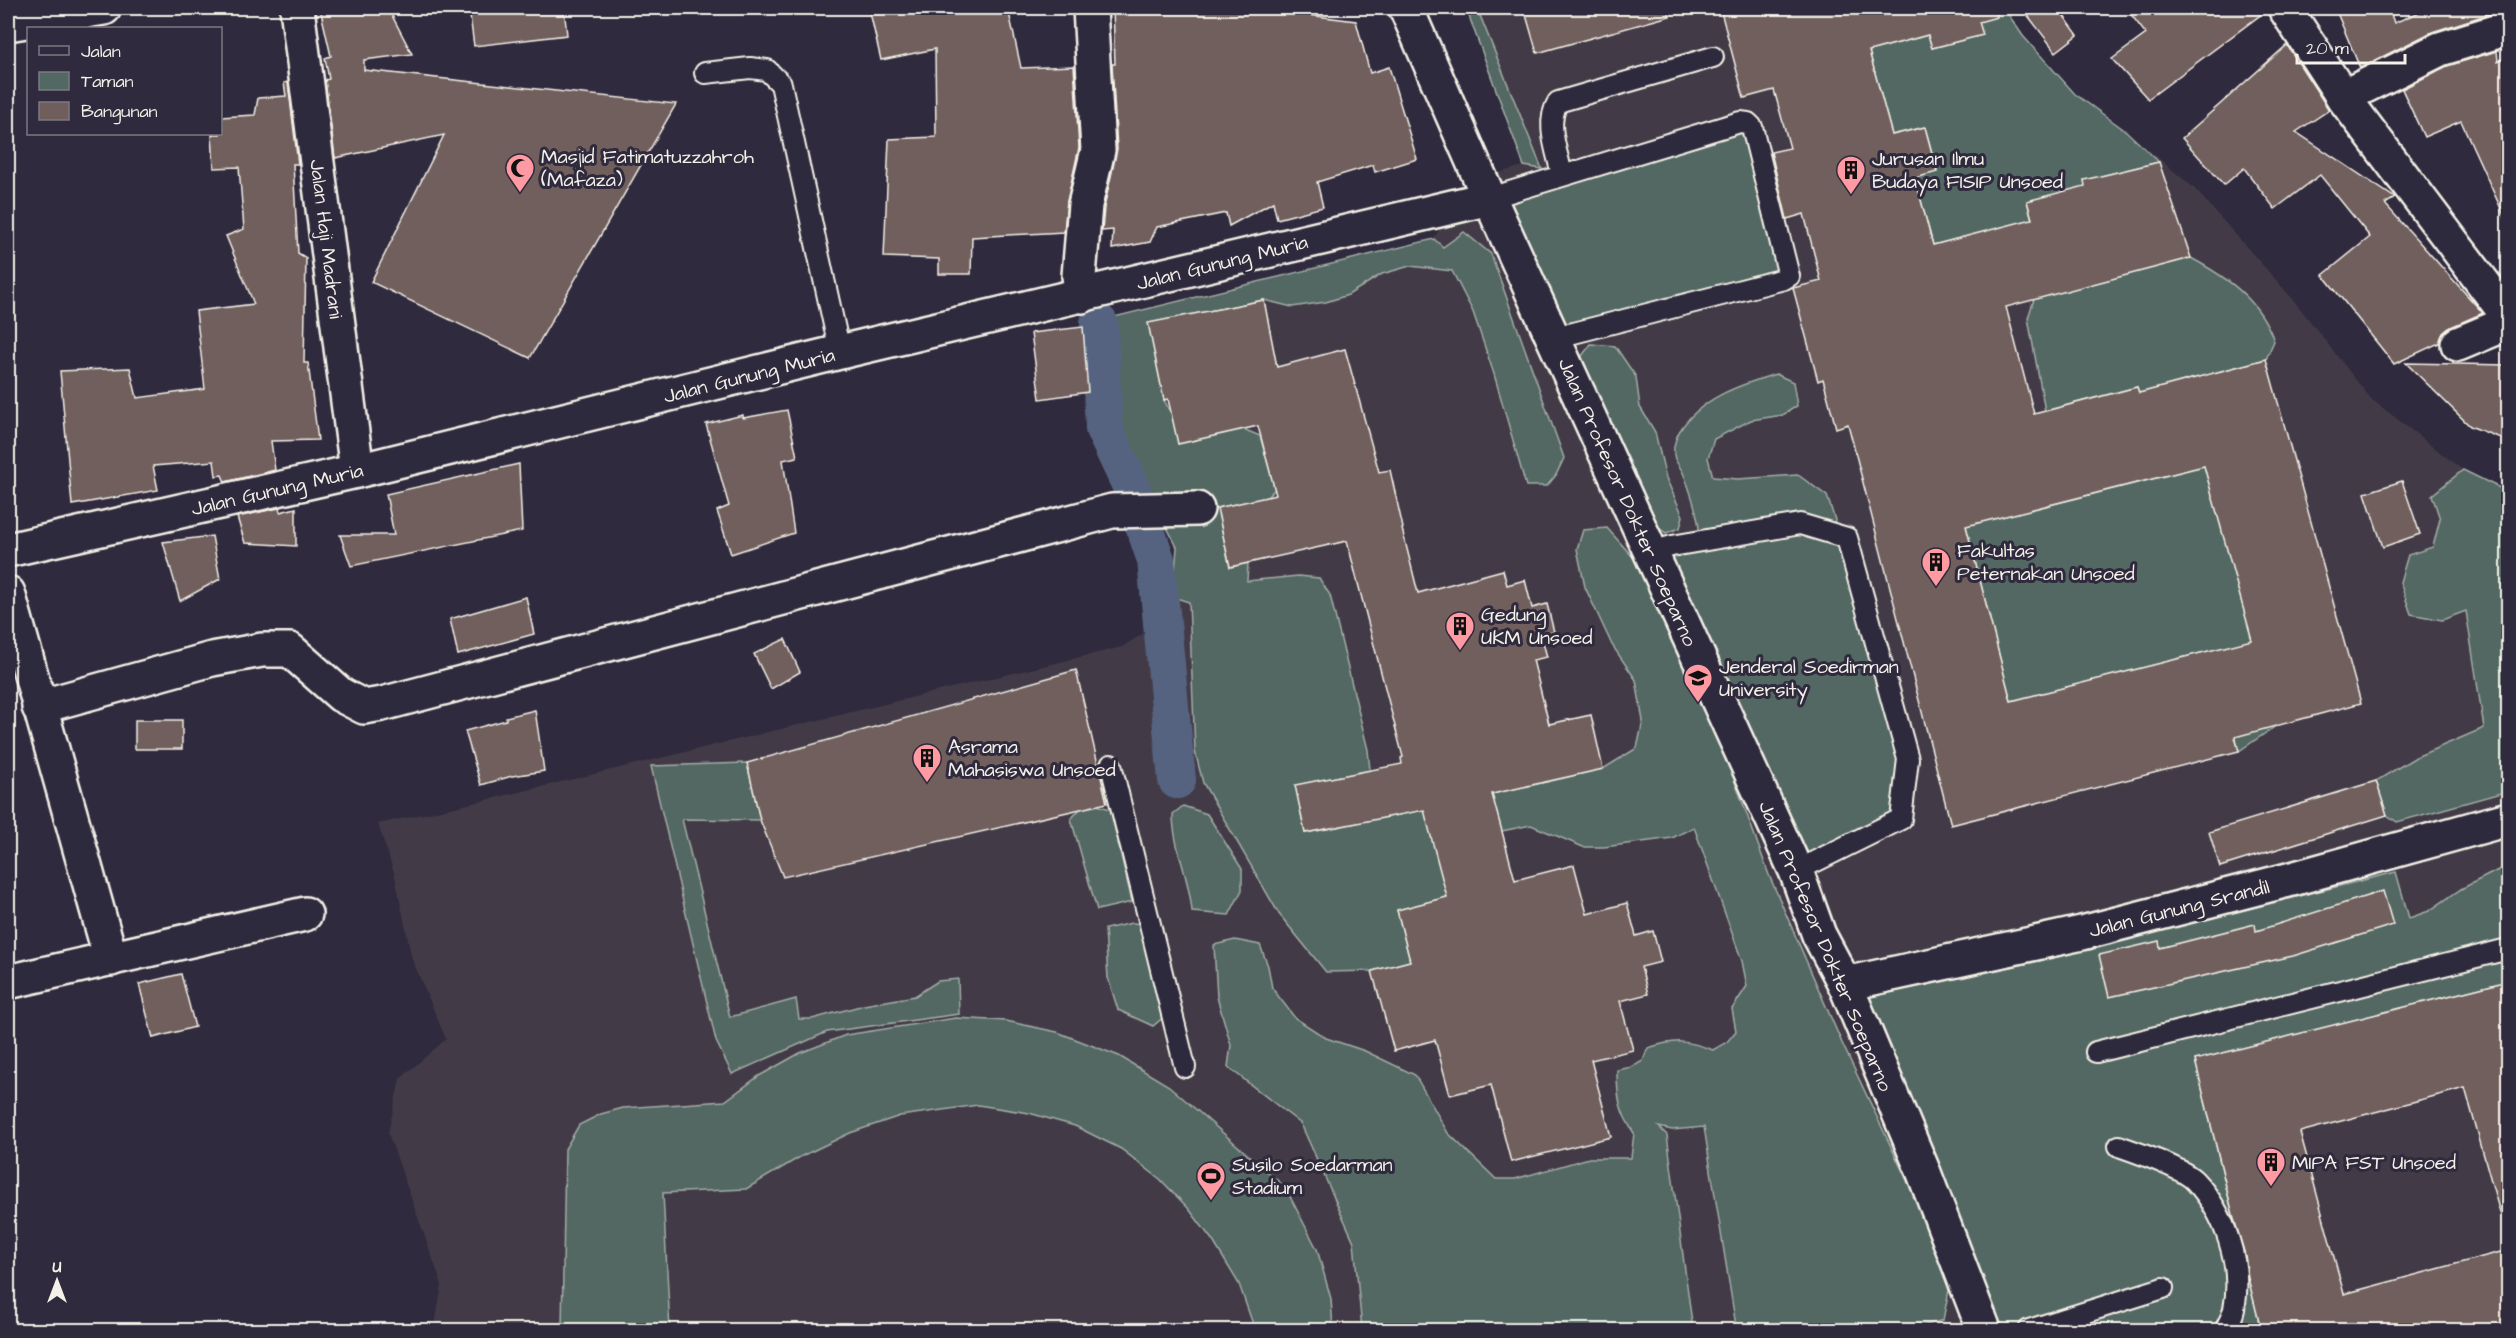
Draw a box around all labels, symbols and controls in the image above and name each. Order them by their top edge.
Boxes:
legend [27,27,222,135]
scale bar [2297,27,2405,65]
text: 20 m [2306,36,2349,61]
text: Jalan [81,39,121,64]
text: Taman [81,69,134,94]
text: Bangunan [81,99,158,125]
place label: Masjid Fatimatuzzahroh (Mafaza) [541,143,754,194]
place label: Jurusan Ilmu Budaya FISIP Unsoed [1872,145,2063,197]
mosque icon: Masjid Fatimatuzzahroh (Mafaza) [504,152,536,194]
building icon: Jurusan Ilmu Budaya FISIP Unsoed [1835,154,1867,196]
street label: Jalan Haji Madrani [302,158,350,320]
street label: Jalan Gunung Muria [1134,228,1311,299]
street label: Jalan Gunung Muria [661,341,838,412]
street label: Jalan Profesor Dokter Soeparno [1551,354,1704,651]
street label: Jalan Gunung Muria [189,457,366,524]
place label: Fakultas Peternakan Unsoed [1957,537,2135,588]
building icon: Fakultas Peternakan Unsoed [1920,546,1952,588]
place label: Gedung UKM Unsoed [1481,601,1592,652]
building icon: Gedung UKM Unsoed [1444,610,1476,652]
place label: Jenderal Soedirman University [1719,653,1899,705]
school or university icon: Jenderal Soedirman University [1682,662,1714,704]
place label: Asrama Mahasiswa Unsoed [948,733,1116,784]
building icon: Asrama Mahasiswa Unsoed [911,742,943,784]
street label: Jalan Profesor Dokter Soeparno [1751,797,1899,1096]
street label: Jalan Gunung Srandil [2086,873,2273,946]
building icon: MIPA FST Unsoed [2255,1146,2287,1188]
place label: MIPA FST Unsoed [2292,1149,2456,1177]
place label: Susilo Soedarman Stadium [1232,1151,1393,1202]
sports icon: Susilo Soedarman Stadium [1195,1160,1227,1202]
north arrow [27,1251,87,1311]
text: U [53,1256,62,1278]

